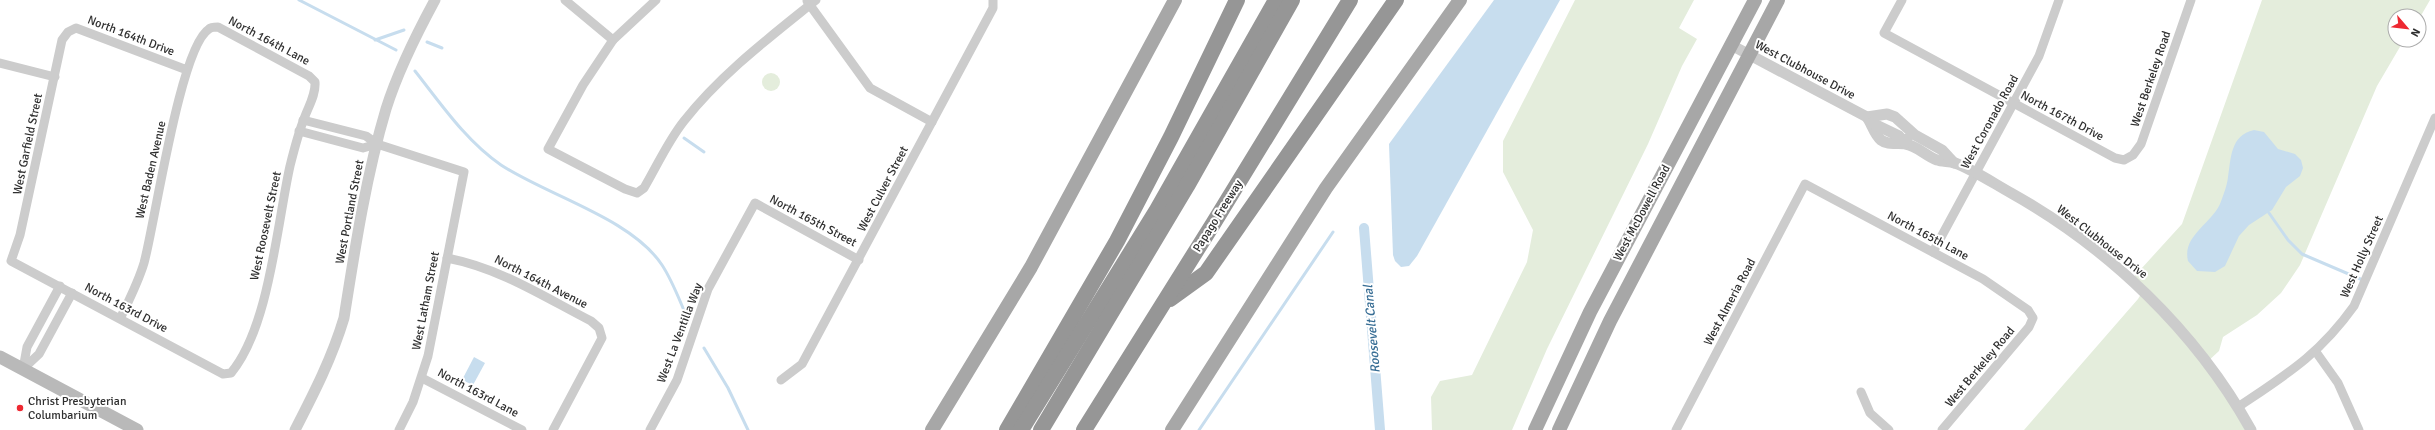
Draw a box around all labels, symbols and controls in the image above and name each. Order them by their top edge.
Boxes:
north arrow [2387,8,2427,48]
street label: North 164th Drive [85,12,177,60]
street label: North 164th Lane [226,13,312,69]
text: N [2408,26,2423,39]
street label: West Berkeley Road [2128,29,2174,129]
street label: West Clubhouse Drive [1752,37,1858,103]
street label: West Coronado Road [1958,72,2022,172]
street label: North 167th Drive [2018,88,2106,144]
street label: West Garfield Street [10,92,46,196]
street label: West Baden Avenue [132,119,170,221]
street label: West Culver Street [854,144,912,234]
street label: West Portland Street [333,159,367,265]
street label: West McDowell Road [1610,162,1674,264]
street label: West Roosevelt Street [247,170,285,282]
street label: Papago Freeway [1190,177,1246,255]
street label: North 165th Street [767,192,859,250]
street label: West Clubhouse Drive [2053,202,2151,282]
street label: North 165th Lane [1885,208,1971,264]
street label: West Holly Street [2337,214,2387,300]
street label: West Latham Street [409,250,443,352]
street label: North 164th Avenue [492,252,590,312]
street label: West Almeria Road [1701,256,1759,348]
street label: North 163rd Drive [82,280,170,336]
street label: West La Ventilla Way [654,280,706,385]
water label: Roosevelt Canal [1360,283,1384,374]
street label: West Berkeley Road [1942,324,2018,410]
street label: North 163rd Lane [435,365,521,421]
place label: Christ Presbyterian Columbarium [28,394,127,423]
marker: Christ Presbyterian Columbarium [15,403,25,413]

